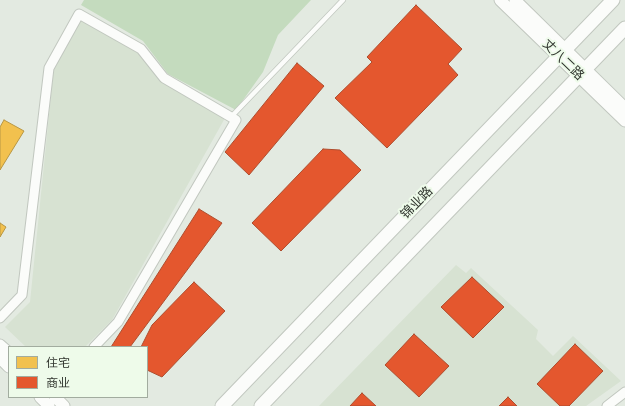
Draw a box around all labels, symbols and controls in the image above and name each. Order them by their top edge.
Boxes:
street label: 丈八二路 [539,36,587,84]
street label: 锦业路 [398,184,436,222]
legend [8,346,148,398]
text: 住宅 [46,354,70,371]
text: 商业 [46,374,70,391]

